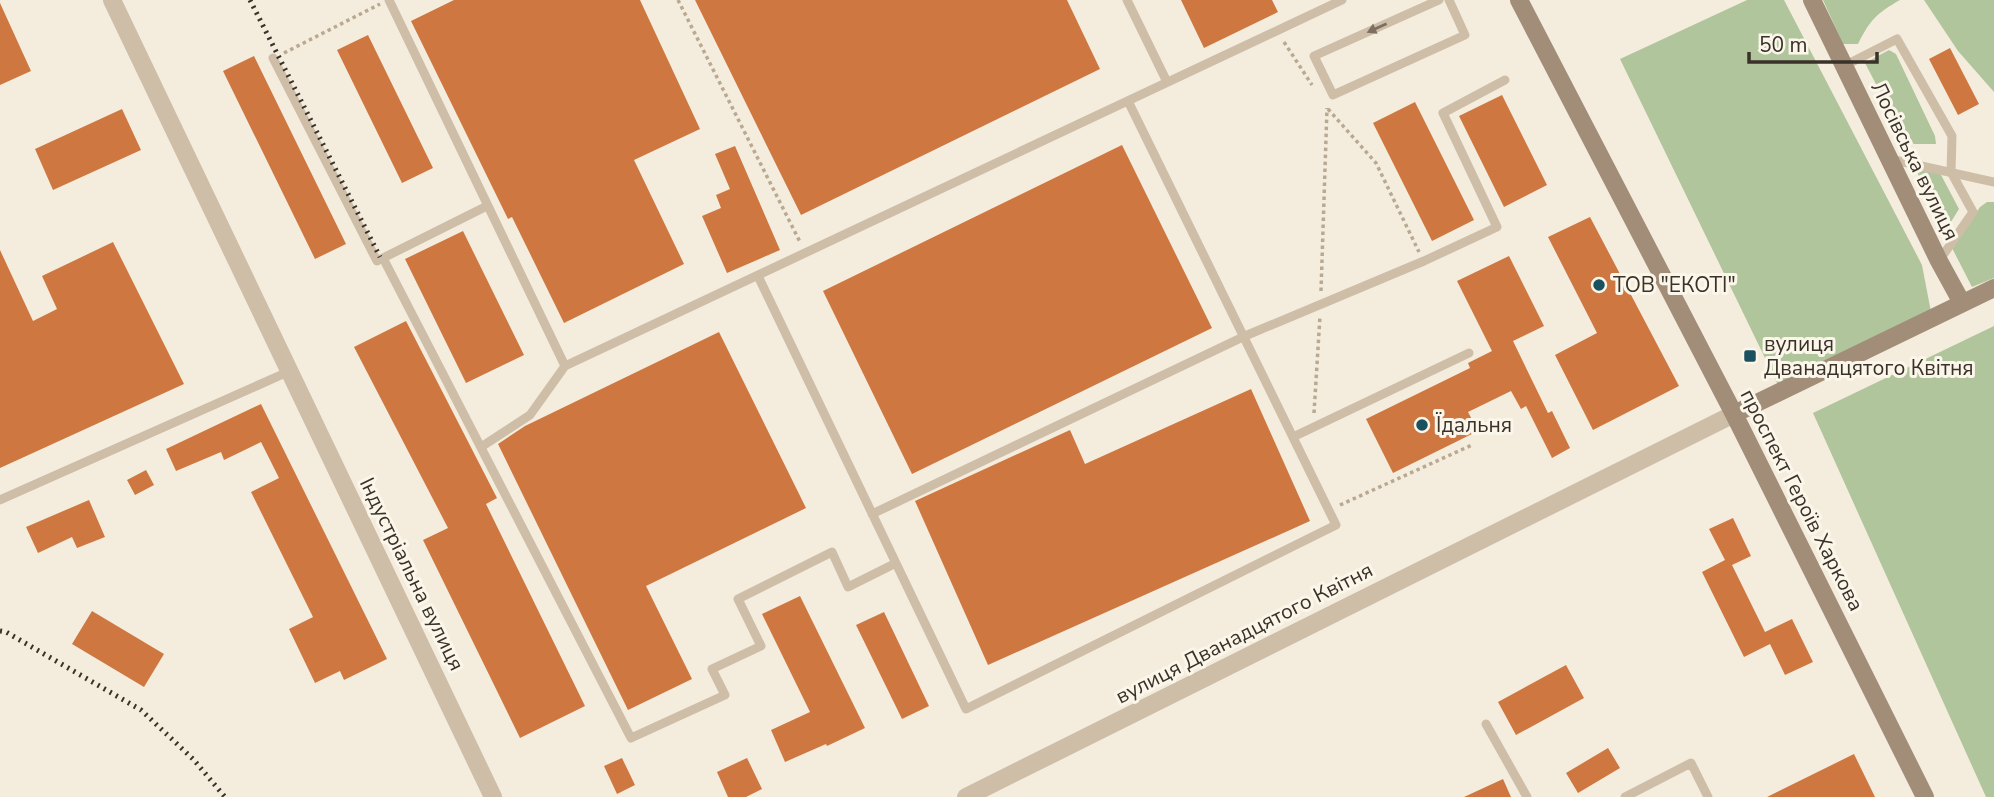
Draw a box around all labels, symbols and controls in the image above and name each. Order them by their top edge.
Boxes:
scale bar [1749,21,1877,65]
one-way arrow [1366,23,1387,34]
text: 50 m [1759,31,1808,59]
street label: Лосівська вулиця [1865,77,1965,245]
place label: ТОВ "ЕКОТI" [1613,271,1736,299]
marker: ТОВ "ЕКОТI" [1591,277,1607,293]
place label: вулиця Дванадцятого Квітня [1764,330,1974,382]
marker: вулиця Дванадцятого Квітня [1742,348,1758,364]
street label: проспект Героїв Харкова [1734,384,1870,616]
place label: Їдальня [1435,411,1512,439]
marker: Їдальня [1414,417,1430,433]
street label: Індустріальна вулиця [353,473,471,675]
street label: вулиця Дванадцятого Квітня [1111,556,1377,710]

